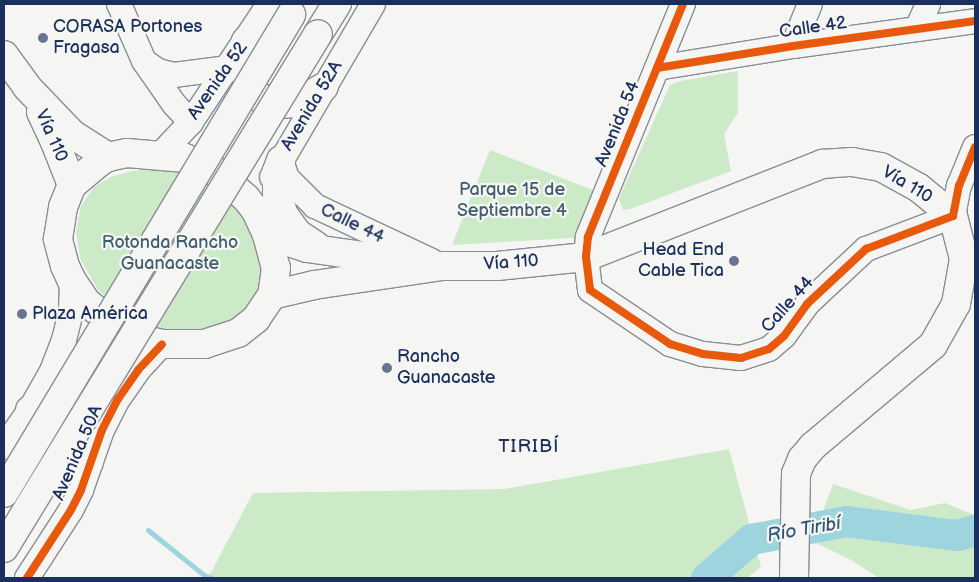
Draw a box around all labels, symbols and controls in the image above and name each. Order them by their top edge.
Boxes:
street label: Calle 42 [778,13,848,43]
place label: CORASA Portones Fragasa [53,17,203,59]
marker: CORASA Portones Fragasa [37,32,49,44]
street label: Avenida 52 [183,38,253,124]
street label: Avenida 52A [277,57,347,155]
street label: Avenida 54 [591,78,645,170]
street label: Vía 110 [30,107,72,165]
street label: Vía 110 [878,162,936,208]
park label: Parque 15 de Septiembre 4 [457,180,567,222]
street label: Calle 44 [317,199,387,249]
park label: Rotonda Rancho Guanacaste [102,233,238,276]
place label: Head End Cable Tica [637,240,724,282]
street label: Vía 110 [483,250,539,276]
marker: Head End Cable Tica [728,255,740,267]
street label: Calle 44 [757,272,819,338]
place label: Plaza América [32,303,148,325]
marker: Plaza América [16,308,28,320]
place label: Rancho Guanacaste [397,347,495,389]
marker: Rancho Guanacaste [381,362,393,374]
street label: Avenida 50A [48,402,108,504]
district label: TIRIBÍ [497,436,561,458]
water label: Río Tiribí [765,512,843,548]

